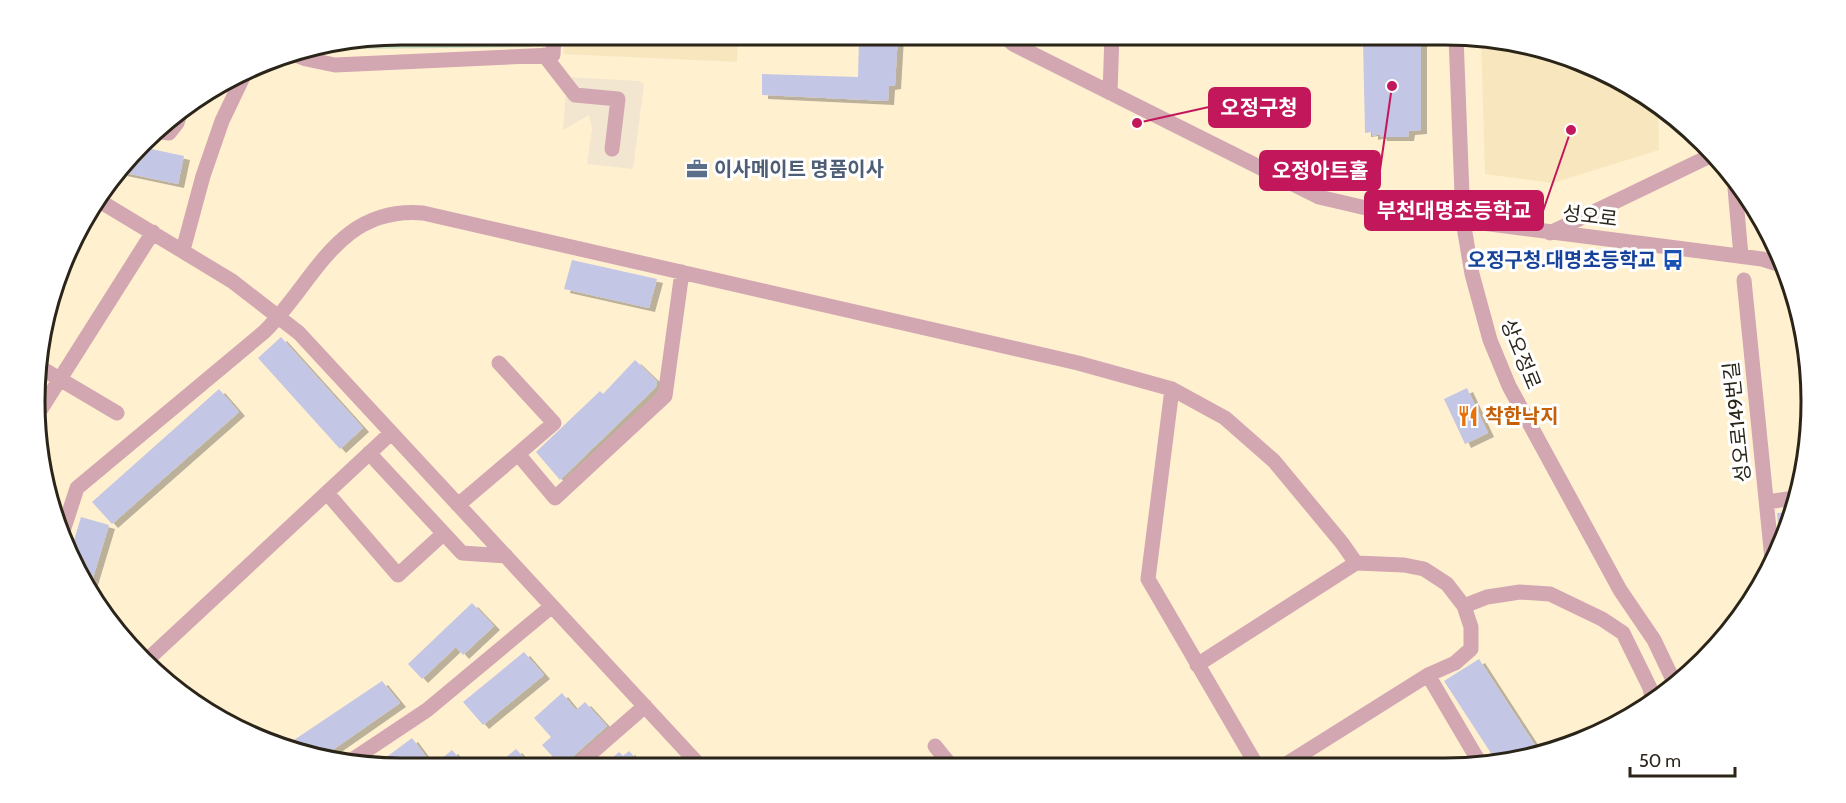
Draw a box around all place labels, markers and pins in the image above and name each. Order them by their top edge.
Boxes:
callout: 오정구청 [1209,88,1310,127]
callout: 오정아트홀 [1260,151,1380,190]
office icon: 이사메이트 명품이사 [685,157,709,181]
place label: 이사메이트 명품이사 [714,157,884,181]
callout: 부천대명초등학교 [1365,191,1543,230]
place label: 오정구청.대명초등학교 [1468,248,1656,272]
bus stop icon: 오정구청.대명초등학교 [1661,248,1685,272]
restaurant icon: 착한낙지 [1456,404,1480,428]
place label: 착한낙지 [1485,404,1559,428]

